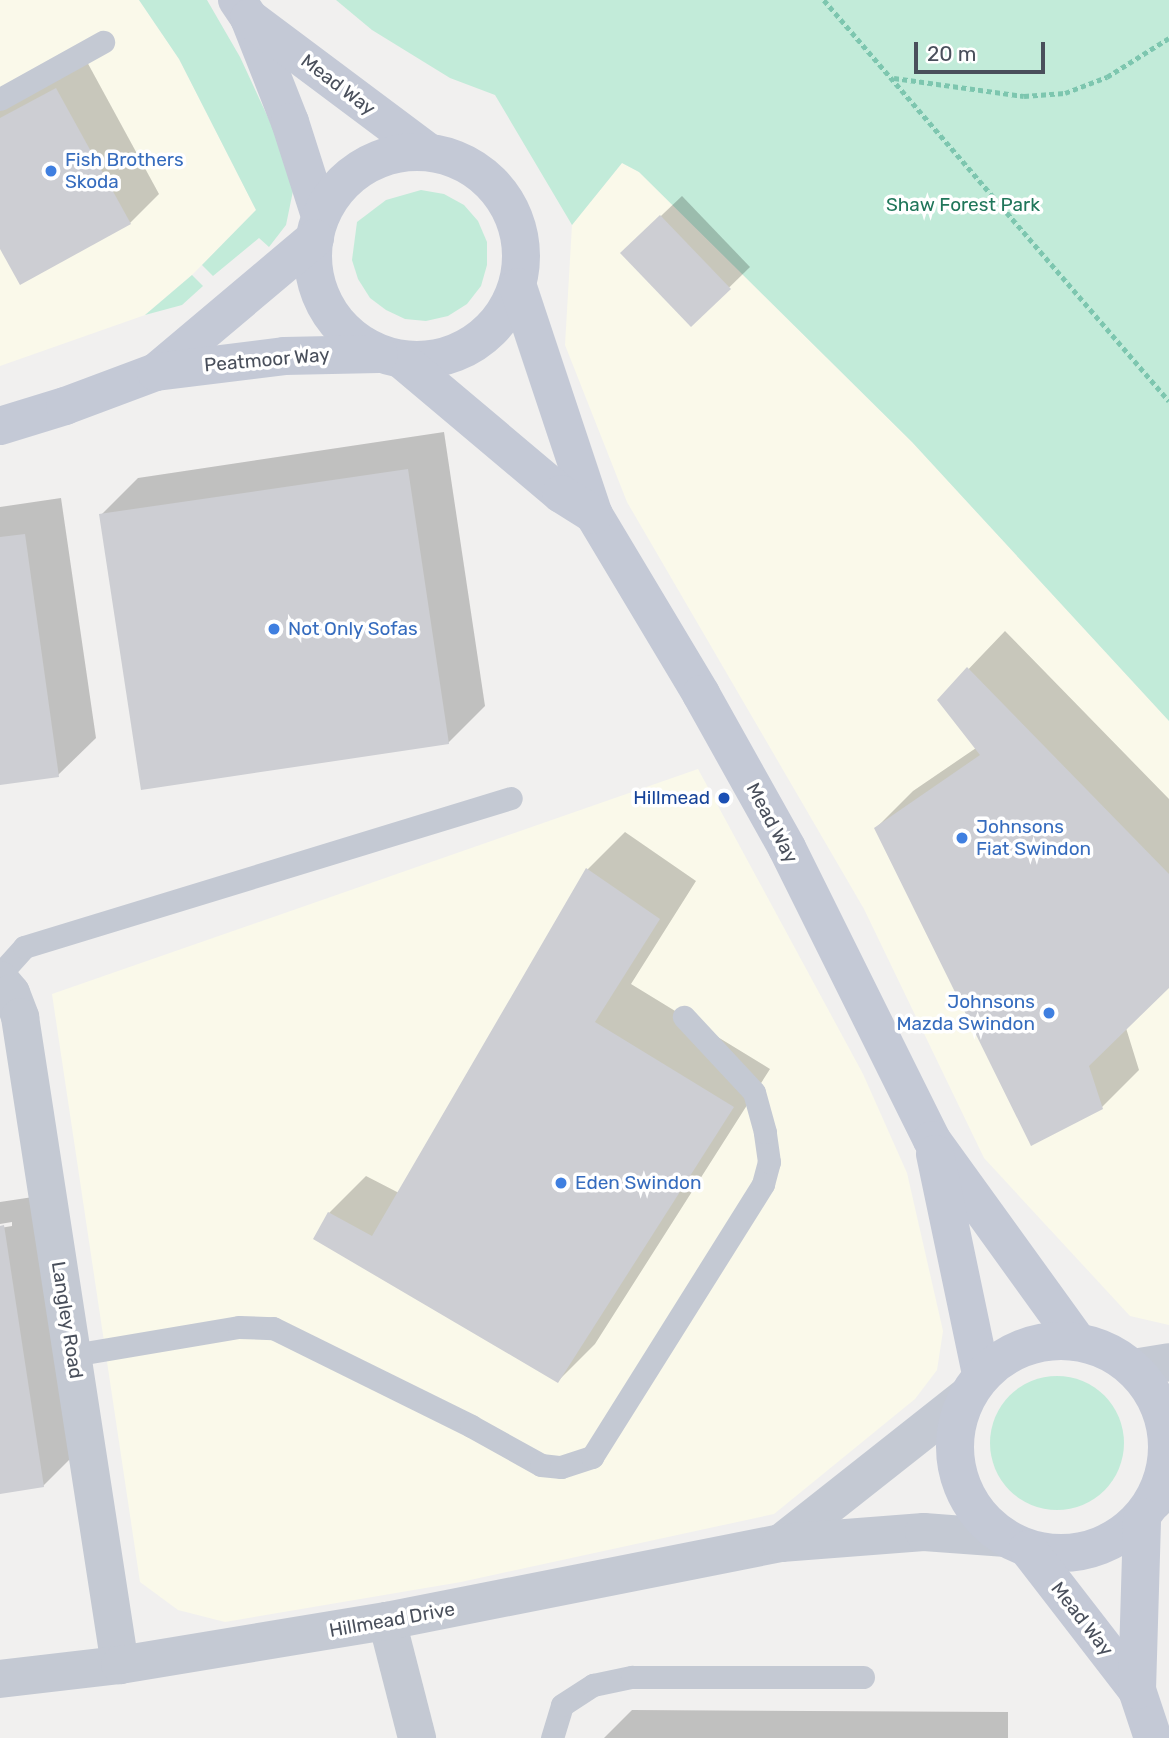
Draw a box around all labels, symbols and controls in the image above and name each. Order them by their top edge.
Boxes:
scale bar [917,28,1048,72]
text: 20 m [927,41,976,66]
street label: Mead Way [296,49,380,121]
place label: Fish Brothers Skoda [65,149,184,193]
marker: Fish Brothers Skoda [43,163,59,179]
park label: Shaw Forest Park [886,194,1040,216]
street label: Peatmoor Way [203,343,331,377]
place label: Not Only Sofas [288,618,418,640]
marker: Not Only Sofas [266,621,282,637]
street label: Mead Way [741,779,803,867]
place label: Hillmead [633,787,710,809]
marker: Hillmead [716,790,732,806]
place label: Johnsons Fiat Swindon [976,816,1091,860]
marker: Johnsons Fiat Swindon [954,830,970,846]
place label: Johnsons Mazda Swindon [897,991,1035,1035]
marker: Johnsons Mazda Swindon [1041,1005,1057,1021]
place label: Eden Swindon [575,1172,701,1194]
marker: Eden Swindon [553,1175,569,1191]
street label: Langley Road [46,1259,88,1381]
street label: Mead Way [1046,1577,1118,1661]
street label: Hillmead Drive [327,1598,457,1642]

